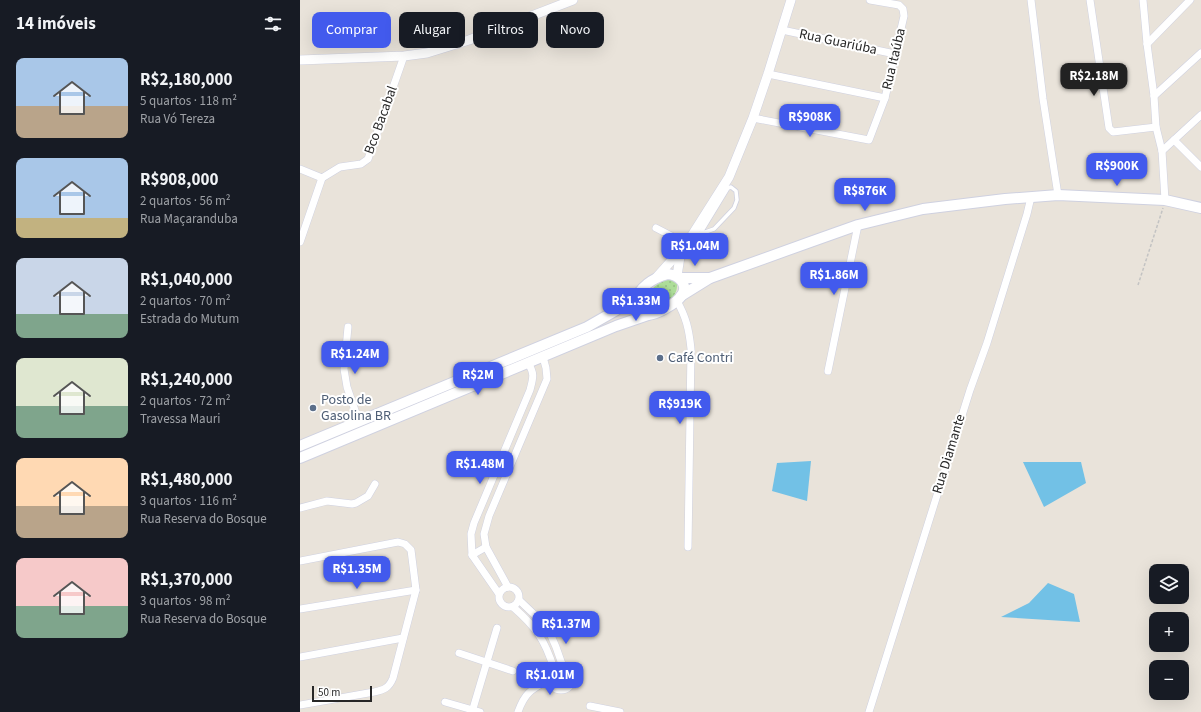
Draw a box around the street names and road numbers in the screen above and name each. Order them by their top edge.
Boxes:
street label: Rua Guariúba [797,24,879,60]
street label: Rua Itaúba [877,26,911,92]
street label: Bco Bacabal [359,83,403,157]
street label: Rua Diamante [927,412,971,496]

